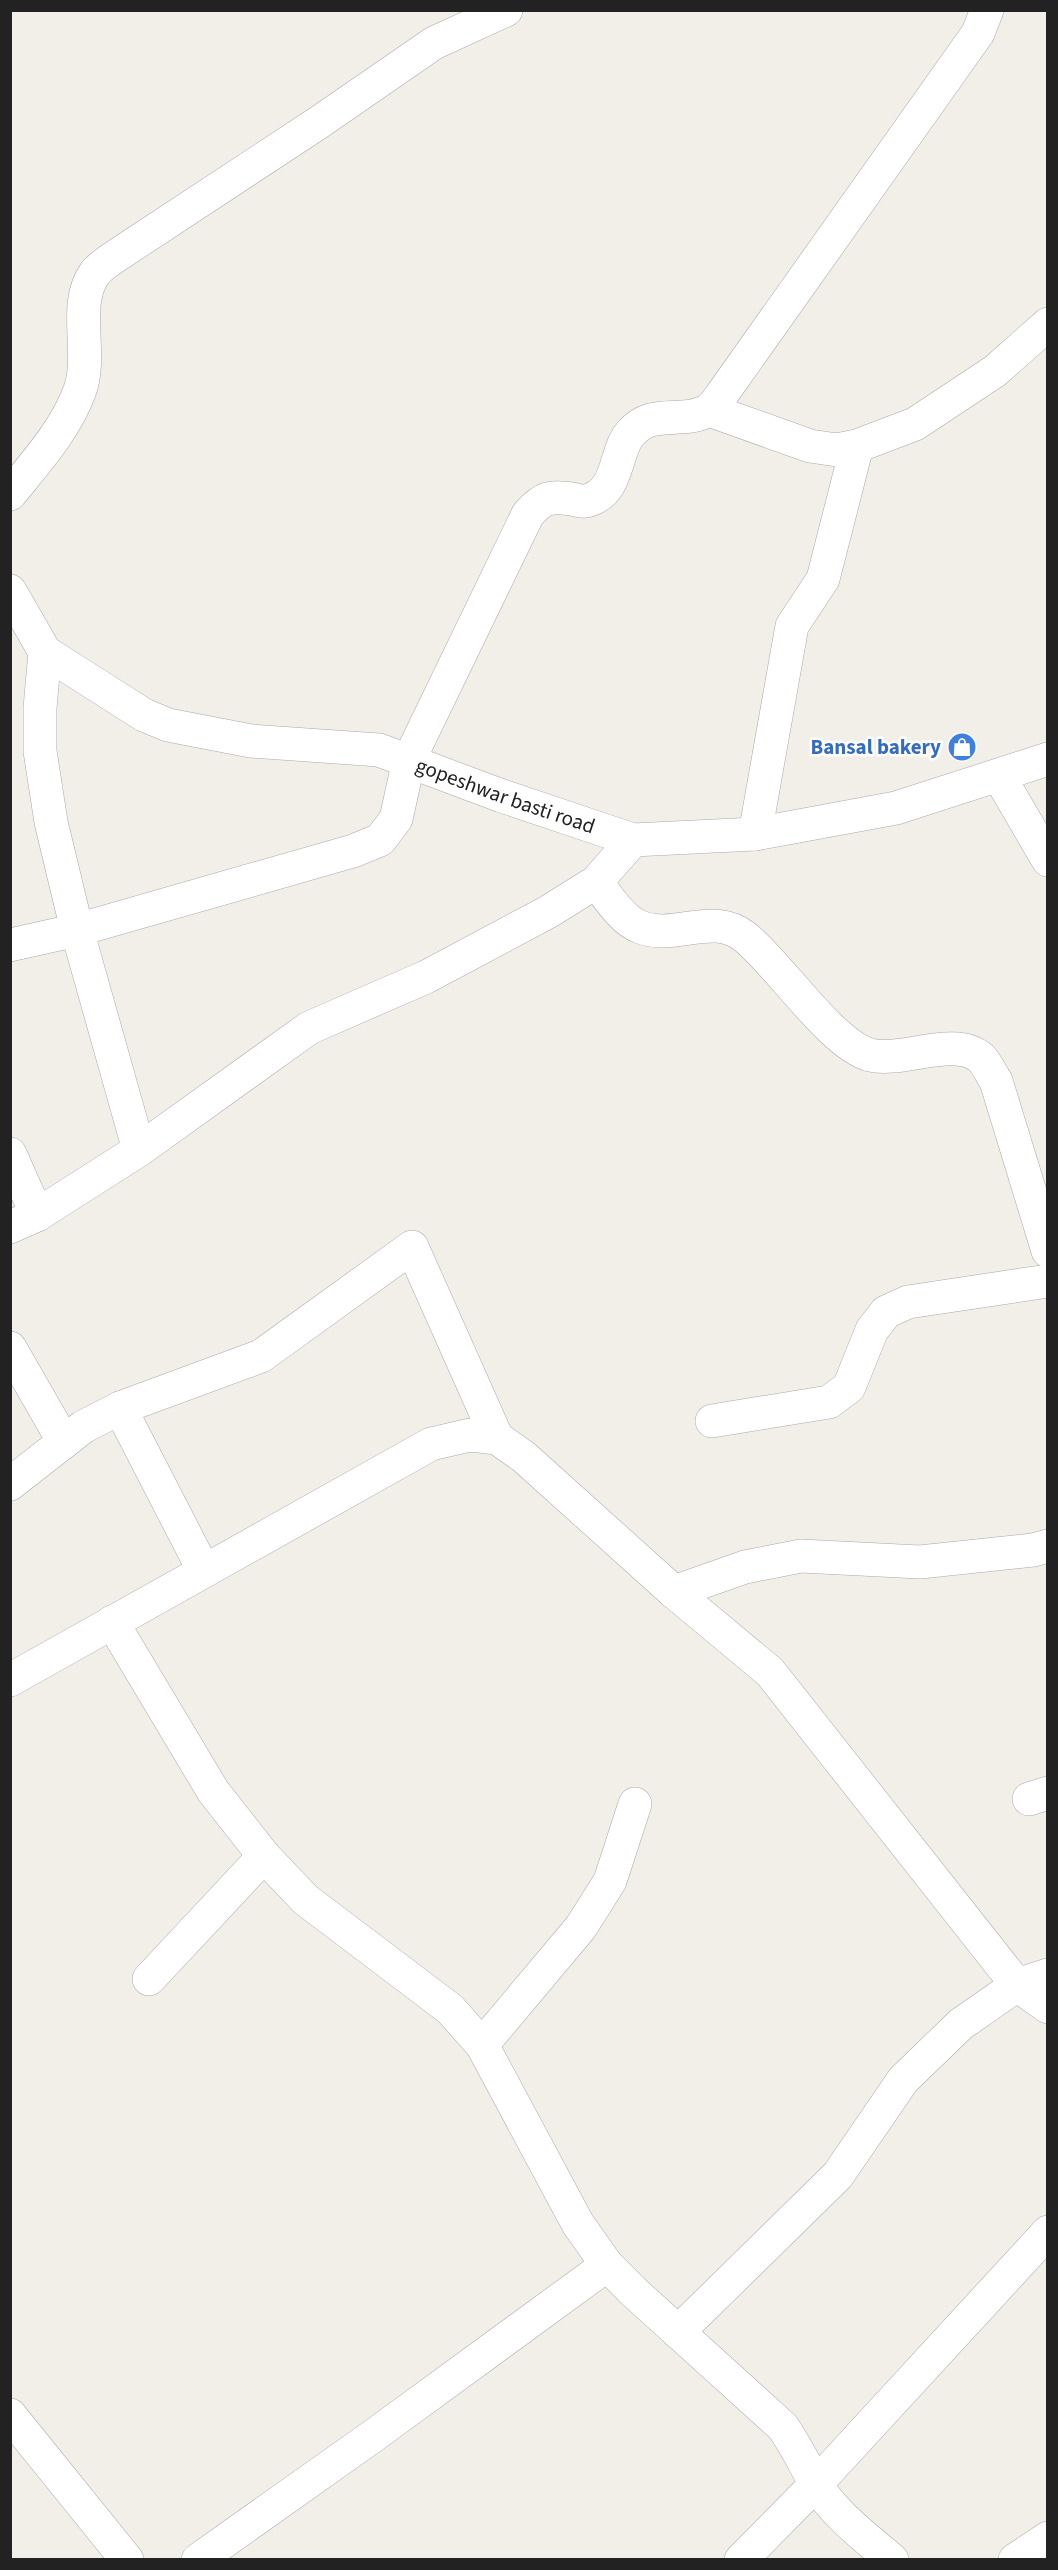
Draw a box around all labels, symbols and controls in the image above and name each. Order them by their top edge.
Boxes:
shop icon: Bansal bakery [946,731,978,763]
place label: Bansal bakery [811,732,941,762]
street label: gopeshwar basti road [412,750,599,841]

